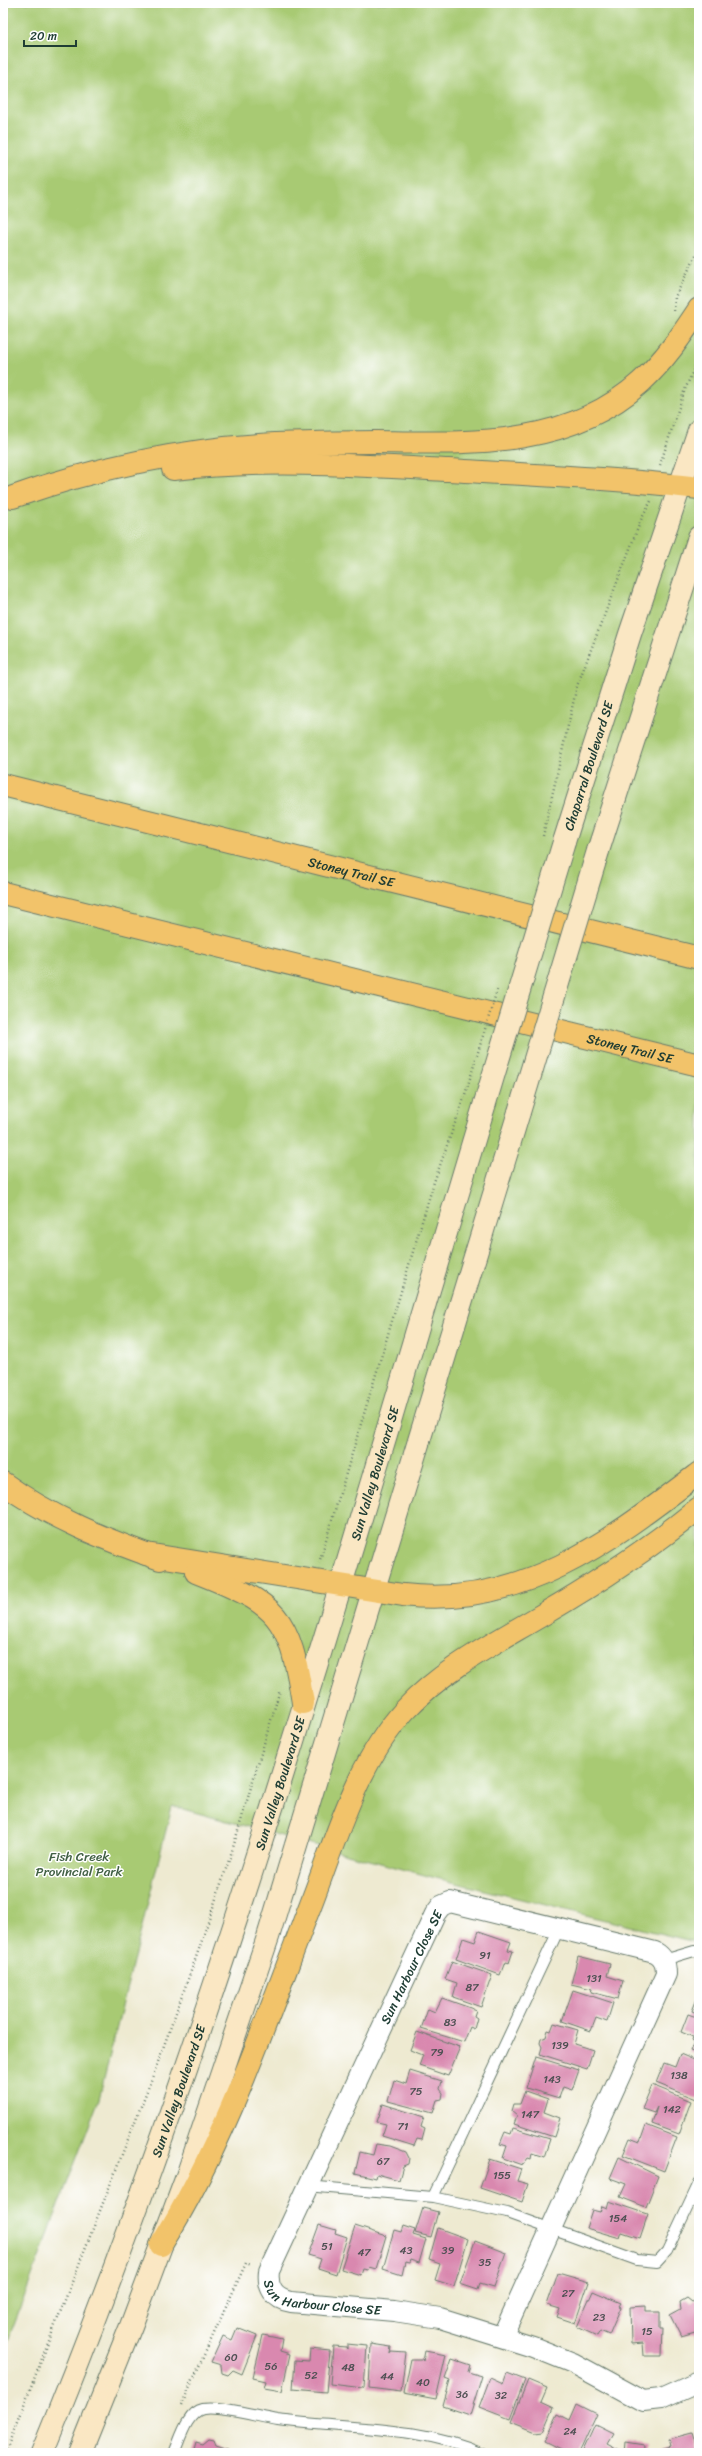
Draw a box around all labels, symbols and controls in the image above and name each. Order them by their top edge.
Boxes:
scale bar [24,22,76,48]
text: 20 m [30,25,57,47]
street label: Chaparral Boulevard SE [557,698,620,833]
street label: Stoney Trail SE [306,850,398,894]
street label: Stoney Trail SE [584,1027,676,1070]
street label: Sun Valley Boulevard SE [344,1403,406,1543]
street label: Sun Valley Boulevard SE [248,1713,312,1853]
park label: Fish Creek Provincial Park [36,1845,123,1883]
street label: Sun Harbour Close SE [374,1906,449,2028]
house number: 91 [479,1946,491,1965]
house number: 131 [586,1969,602,1988]
house number: 87 [466,1978,479,1997]
house number: 83 [444,2013,456,2032]
street label: Sun Valley Boulevard SE [145,2021,213,2160]
house number: 139 [551,2036,569,2055]
house number: 79 [430,2043,444,2062]
house number: 138 [670,2066,688,2085]
house number: 143 [543,2070,561,2089]
house number: 75 [409,2082,423,2101]
house number: 142 [663,2100,682,2119]
house number: 147 [521,2105,540,2124]
house number: 71 [398,2117,409,2136]
house number: 67 [377,2152,390,2171]
house number: 155 [493,2166,511,2185]
house number: 154 [609,2209,627,2228]
house number: 51 [321,2237,333,2256]
house number: 43 [400,2241,412,2260]
house number: 39 [442,2241,455,2260]
house number: 47 [357,2243,371,2262]
house number: 35 [479,2253,492,2272]
street label: Sun Harbour Close SE [257,2277,383,2322]
house number: 27 [562,2284,575,2303]
house number: 23 [593,2308,605,2327]
house number: 15 [641,2322,653,2341]
house number: 60 [224,2348,238,2367]
house number: 56 [265,2357,277,2376]
house number: 48 [341,2358,355,2377]
house number: 52 [304,2366,318,2385]
house number: 44 [380,2367,394,2386]
house number: 40 [416,2373,430,2392]
house number: 36 [456,2385,468,2404]
house number: 32 [495,2386,508,2405]
house number: 24 [563,2422,577,2441]

